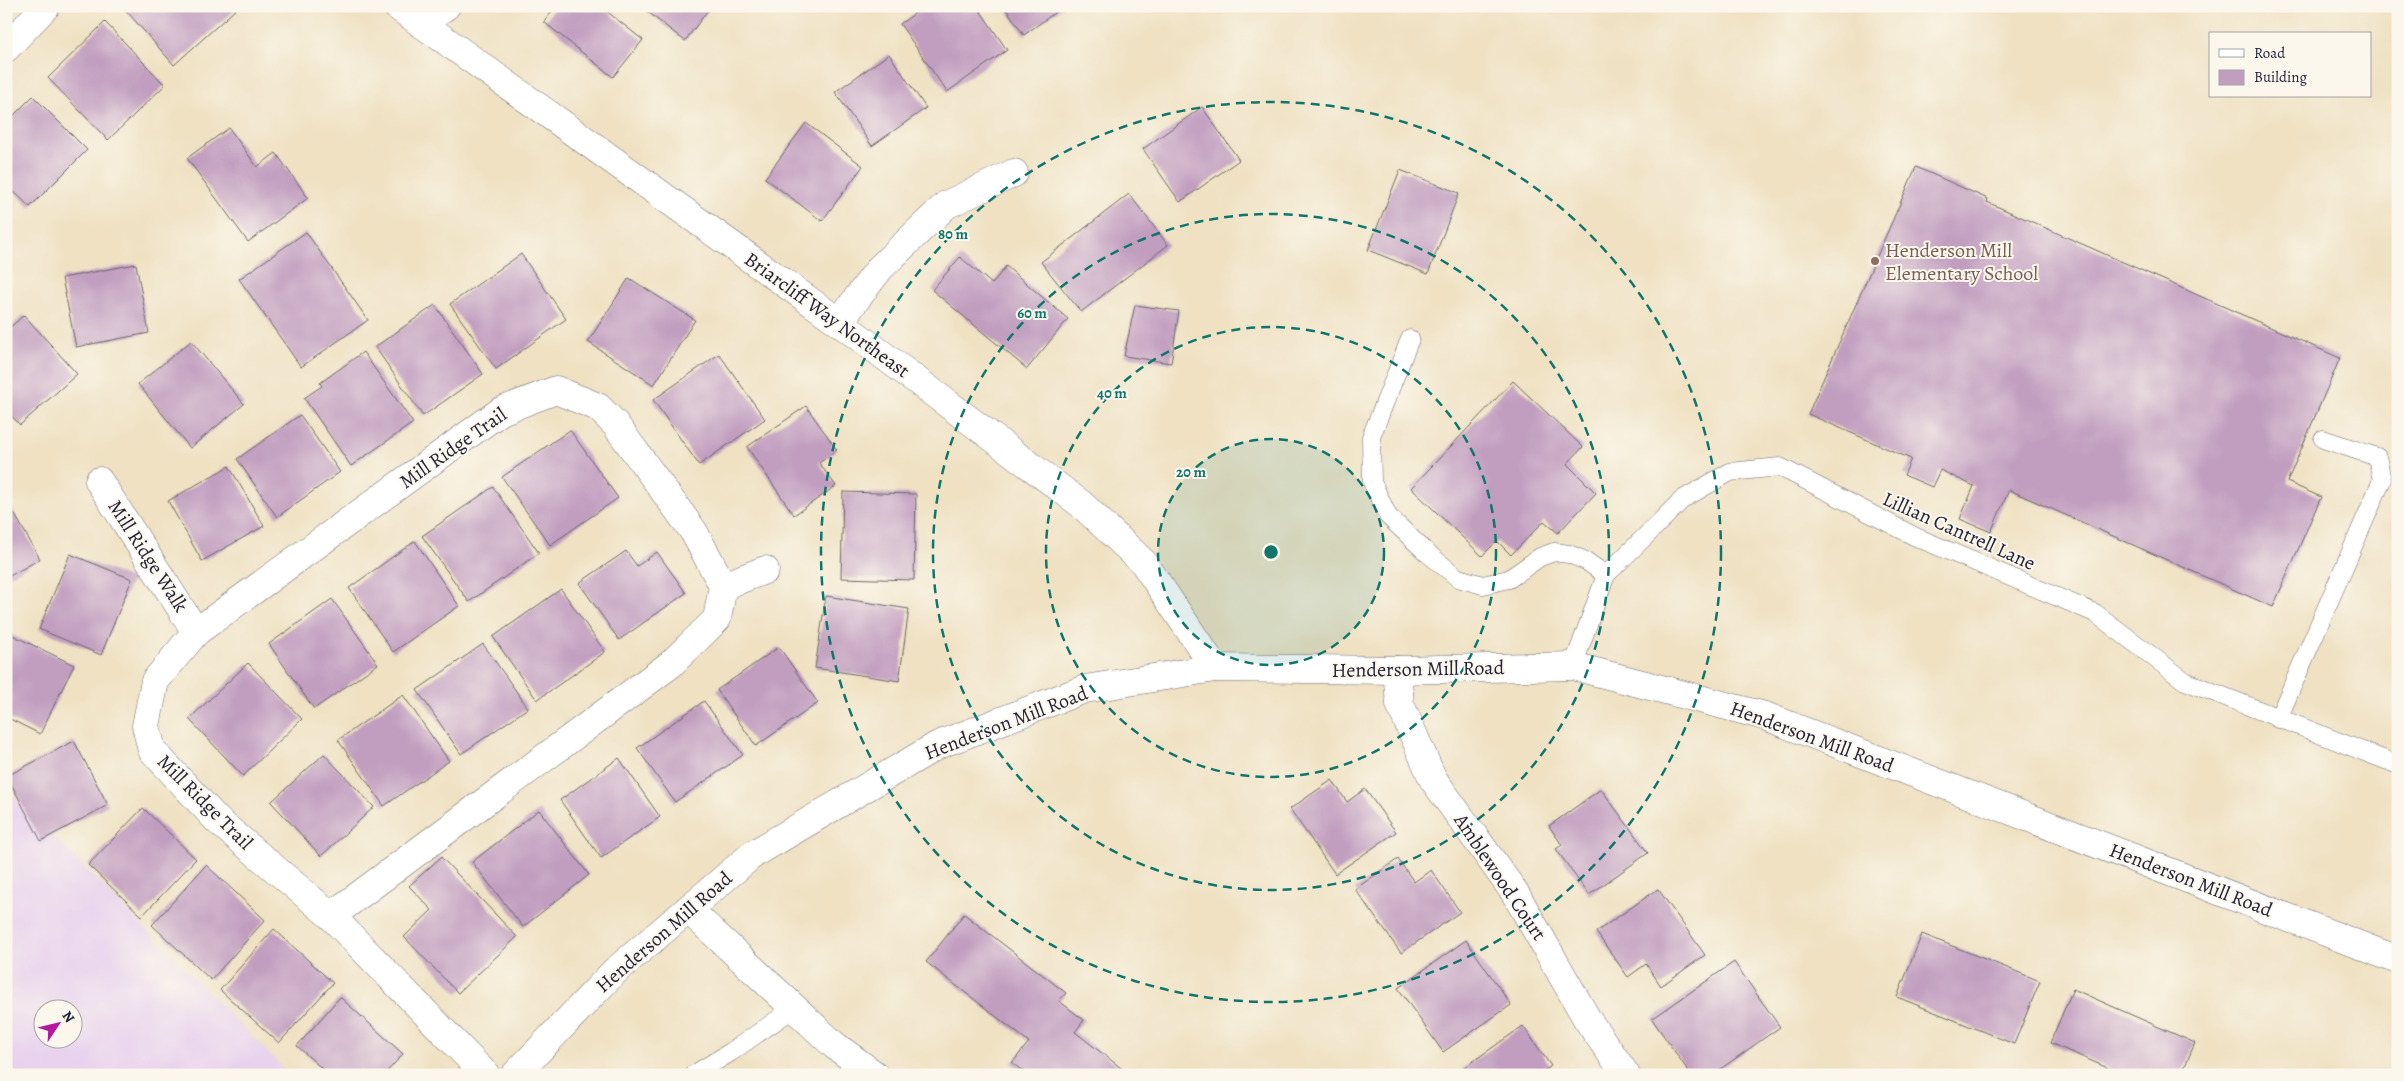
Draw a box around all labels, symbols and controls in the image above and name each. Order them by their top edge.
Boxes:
legend [2209,32,2372,98]
text: Road [2254,43,2286,63]
text: Building [2254,67,2307,87]
text: 80 m [938,224,968,244]
place label: Henderson Mill Elementary School [1885,237,2038,287]
street label: Briarcliff Way Northeast [739,246,915,384]
marker: Henderson Mill Elementary School [1869,255,1881,267]
text: 60 m [1017,303,1047,323]
text: 40 m [1097,383,1127,403]
street label: Mill Ridge Trail [394,401,512,495]
text: 20 m [1176,462,1206,482]
street label: Lillian Cantrell Lane [1878,485,2040,577]
street label: Mill Ridge Walk [102,495,194,617]
centre of rings [1262,543,1280,561]
street label: Henderson Mill Road [1331,654,1505,684]
street label: Henderson Mill Road [921,679,1092,767]
street label: Henderson Mill Road [1726,695,1898,779]
street label: Mill Ridge Trail [151,748,259,856]
street label: Amblewood Court [1447,807,1553,946]
street label: Henderson Mill Road [2106,836,2277,924]
street label: Henderson Mill Road [590,865,738,999]
north arrow [32,998,82,1048]
text: N [58,1007,79,1026]

